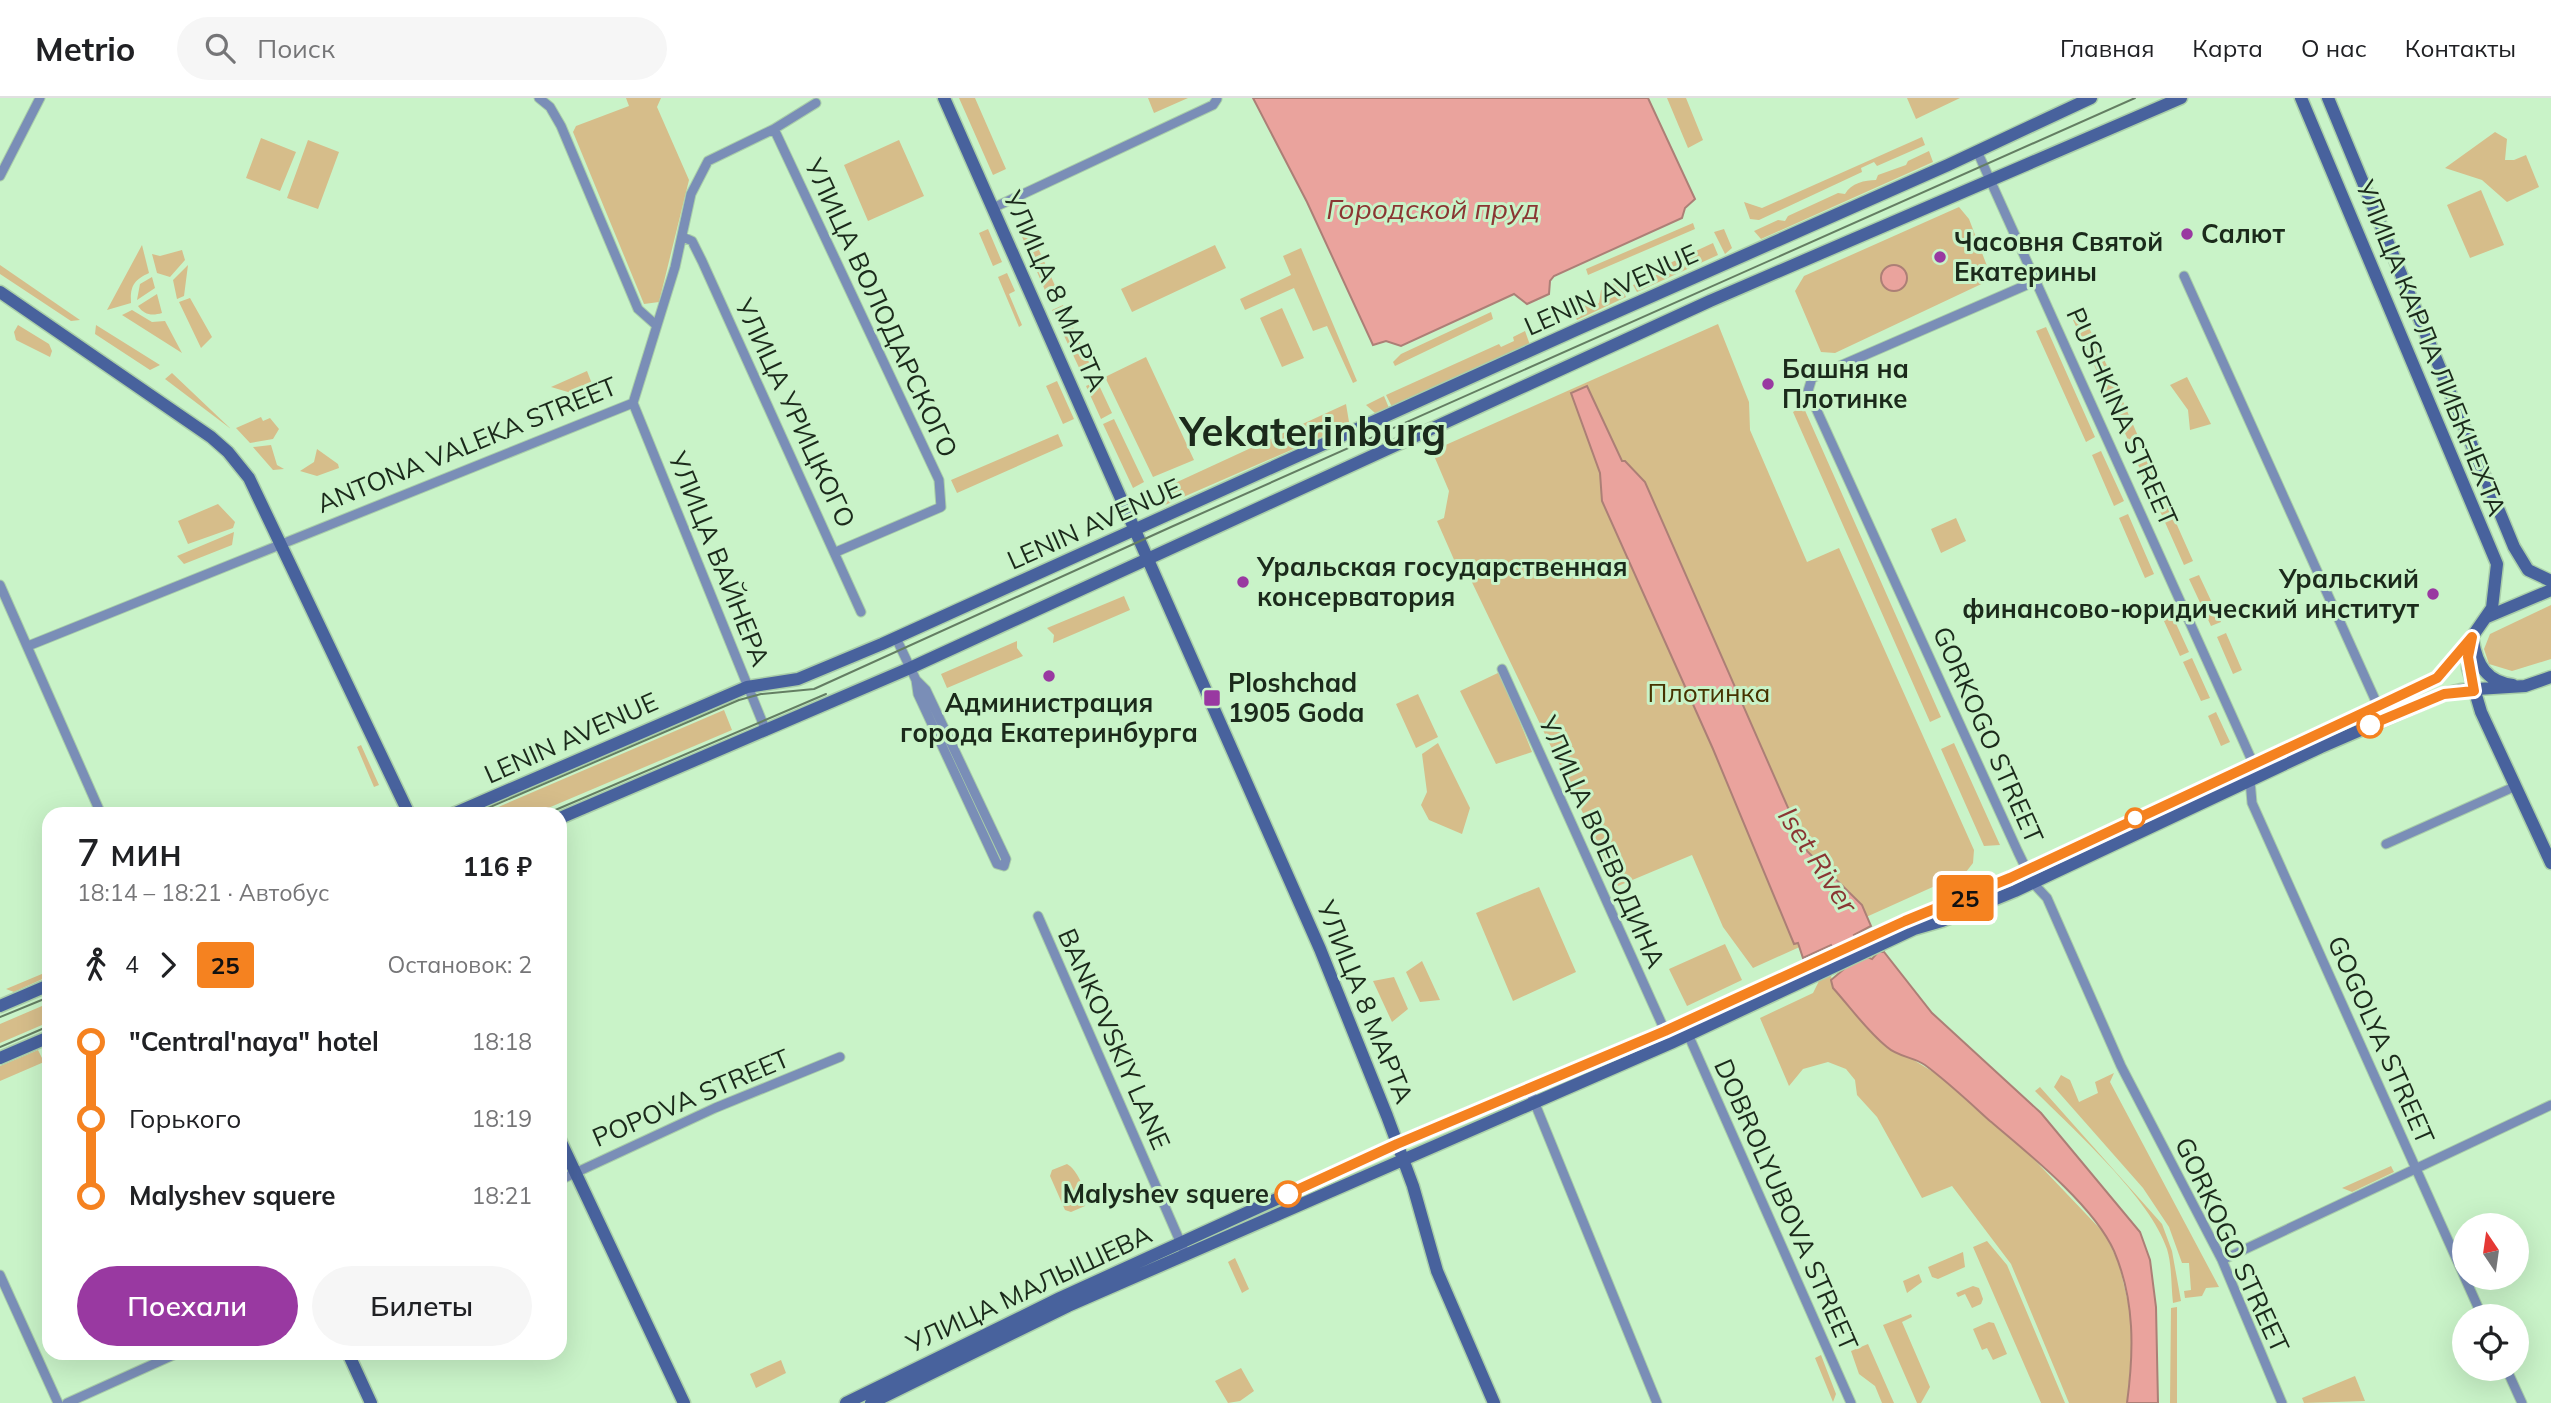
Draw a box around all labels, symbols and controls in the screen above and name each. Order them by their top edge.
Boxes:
search box [177,17,667,80]
text: Metrio [35,28,135,69]
icon: search [201,29,239,67]
text: Поиск [257,32,335,65]
text: Главная [2060,33,2154,63]
text: Карта [2192,33,2263,63]
text: О нас [2301,33,2367,63]
text: Контакты [2405,33,2516,63]
street label: УЛИЦА ВОЛОДАРСКОГО [797,152,965,463]
street label: УЛИЦА КАРЛА ЛИБКНЕХТА [2349,174,2514,520]
street label: УЛИЦА 8 МАРТА [996,184,1114,396]
water label: Городской пруд [1326,191,1540,226]
place label: Салют [2201,217,2286,250]
place label: Часовня Святой Екатерины [1954,225,2163,288]
marker: Салют [2179,226,2195,242]
street label: LENIN AVENUE [1519,237,1703,343]
marker: Часовня Святой Екатерины [1932,249,1948,265]
street label: УЛИЦА УРИЦКОГО [727,292,863,533]
street label: PUSHKINA STREET [2059,302,2186,532]
place label: Башня на Плотинке [1782,352,1909,415]
street label: ANTONA VALEKA STREET [312,369,622,520]
marker: Башня на Плотинке [1760,376,1776,392]
district label: Yekaterinburg [1178,406,1446,456]
street label: УЛИЦА ВАЙНЕРА [661,446,778,671]
street label: LENIN AVENUE [1002,471,1186,577]
place label: Уральская государственная консерватория [1256,550,1628,613]
place label: Уральский финансово-юридический институт [1962,562,2419,625]
marker: Уральская государственная консерватория [1235,574,1251,590]
marker: Уральский финансово-юридический институт [2425,586,2441,602]
street label: GORKOGO STREET [1926,621,2051,849]
place label: Ploshchad 1905 Goda [1228,666,1364,729]
marker: Администрация города Екатеринбурга [1041,668,1057,684]
park label: Плотинка [1648,676,1770,709]
street label: LENIN AVENUE [479,685,663,791]
place label: Администрация города Екатеринбурга [900,686,1198,749]
marker: Ploshchad 1905 Goda [1202,688,1222,708]
street label: УЛИЦА ВОЕВОДИНА [1531,710,1673,973]
unlabelled marker [2357,712,2383,738]
water label: Iset River [1771,800,1867,921]
unlabelled marker [2125,808,2145,828]
text: 7 мин [77,828,182,876]
text: 116 ₽ [462,850,532,883]
line badge: 25 [1934,875,1996,921]
text: 18:14 – 18:21 · Автобус [77,878,330,907]
text: 25 [1951,883,1979,913]
street label: УЛИЦА 8 МАРТА [1309,894,1421,1108]
street label: BANKOVSKIY LANE [1051,923,1178,1155]
street label: GOGOLYA STREET [2321,930,2442,1149]
icon: walk [77,946,115,984]
icon: forward [149,946,187,984]
text: 4 [125,950,139,979]
text: 25 [211,950,240,980]
text: Остановок: 2 [387,950,532,979]
text: "Central'naya" hotel [129,1025,379,1058]
text: 18:18 [472,1027,532,1056]
street label: POPOVA STREET [587,1041,795,1154]
street label: DOBROLYUBOVA STREET [1707,1054,1866,1356]
text: Горького [129,1102,241,1135]
text: 18:19 [472,1104,532,1133]
street label: GORKOGO STREET [2168,1132,2297,1358]
place label: Malyshev squere [1062,1177,1269,1210]
text: Malyshev squere [129,1179,336,1212]
text: 18:21 [472,1181,532,1210]
marker: Malyshev squere [1275,1181,1301,1207]
north arrow [2452,1213,2529,1290]
map controls [2452,1213,2529,1381]
street label: УЛИЦА МАЛЫШЕВА [900,1217,1157,1360]
button: Поехали [77,1266,298,1346]
button: Билеты [312,1266,532,1346]
button: locate [2452,1304,2529,1381]

